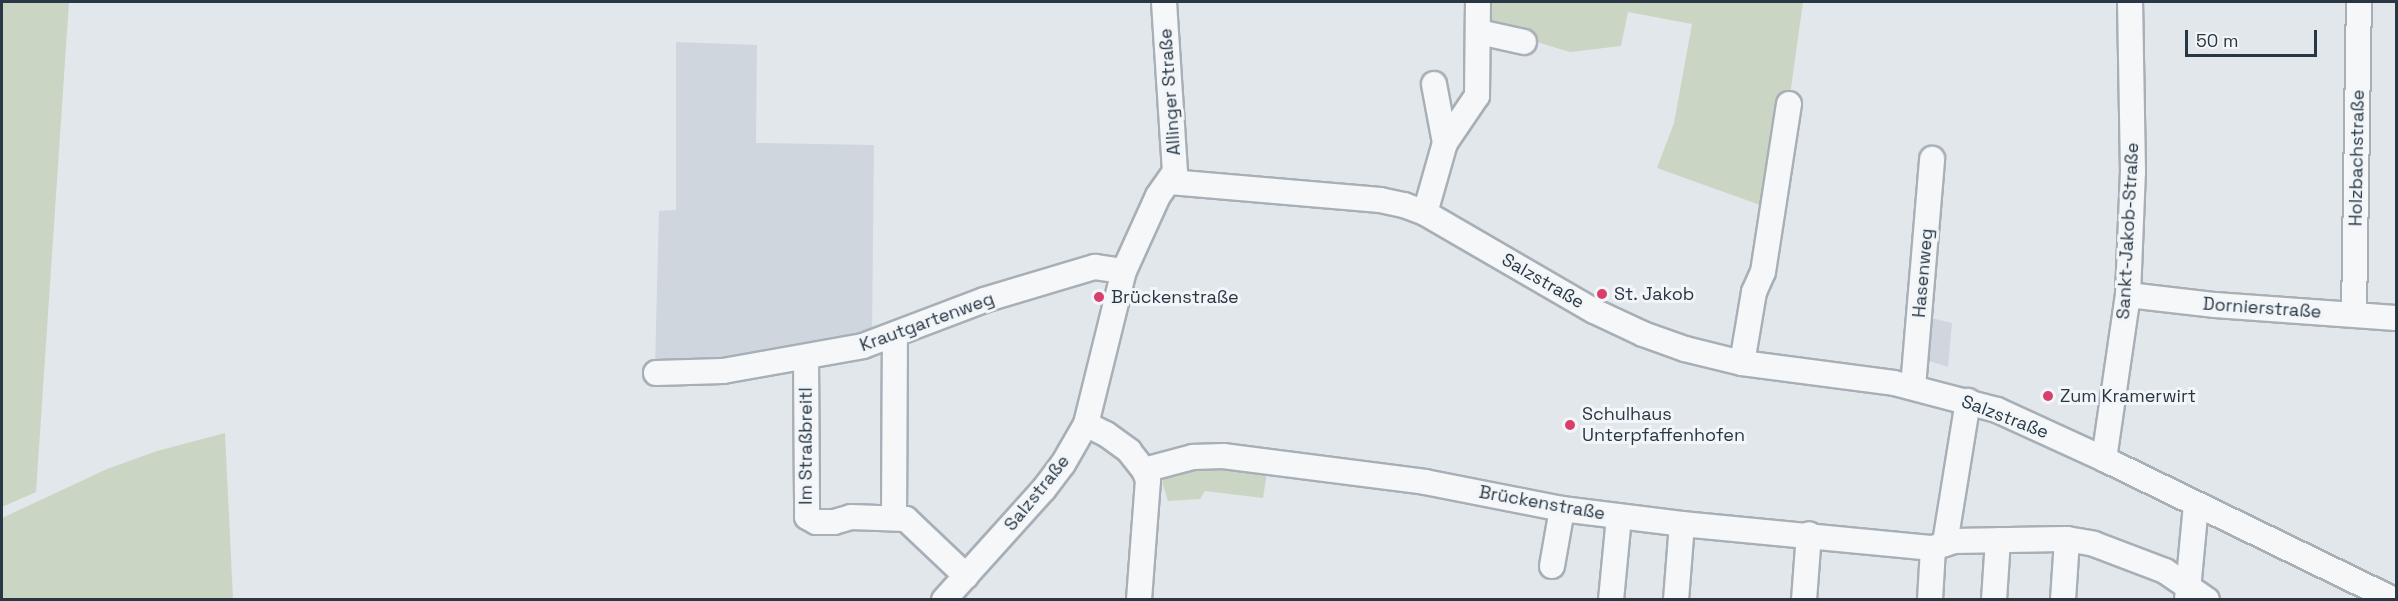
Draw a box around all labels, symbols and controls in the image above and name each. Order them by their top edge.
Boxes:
scale bar [2188,18,2320,56]
street label: Allinger Straße [1155,28,1185,156]
text: 50 m [2196,29,2238,52]
street label: Holzbachstraße [2345,90,2369,226]
street label: Sankt-Jakob-Straße [2113,142,2143,320]
street label: Hasenweg [1908,227,1938,319]
street label: Salzstraße [1498,249,1588,313]
place label: St. Jakob [1614,283,1695,305]
place label: Brückenstraße [1111,286,1239,308]
marker: St. Jakob [1595,287,1609,301]
street label: Krautgartenweg [857,288,997,356]
marker: Brückenstraße [1092,290,1106,304]
street label: Dornierstraße [2202,293,2322,323]
place label: Zum Kramerwirt [2060,385,2196,407]
street label: Im Straßbreitl [795,387,817,505]
marker: Zum Kramerwirt [2041,389,2055,403]
street label: Salzstraße [1958,391,2052,443]
place label: Schulhaus Unterpfaffenhofen [1582,404,1745,446]
marker: Schulhaus Unterpfaffenhofen [1563,418,1577,432]
street label: Salzstraße [1000,451,1074,535]
street label: Brückenstraße [1477,481,1607,525]

